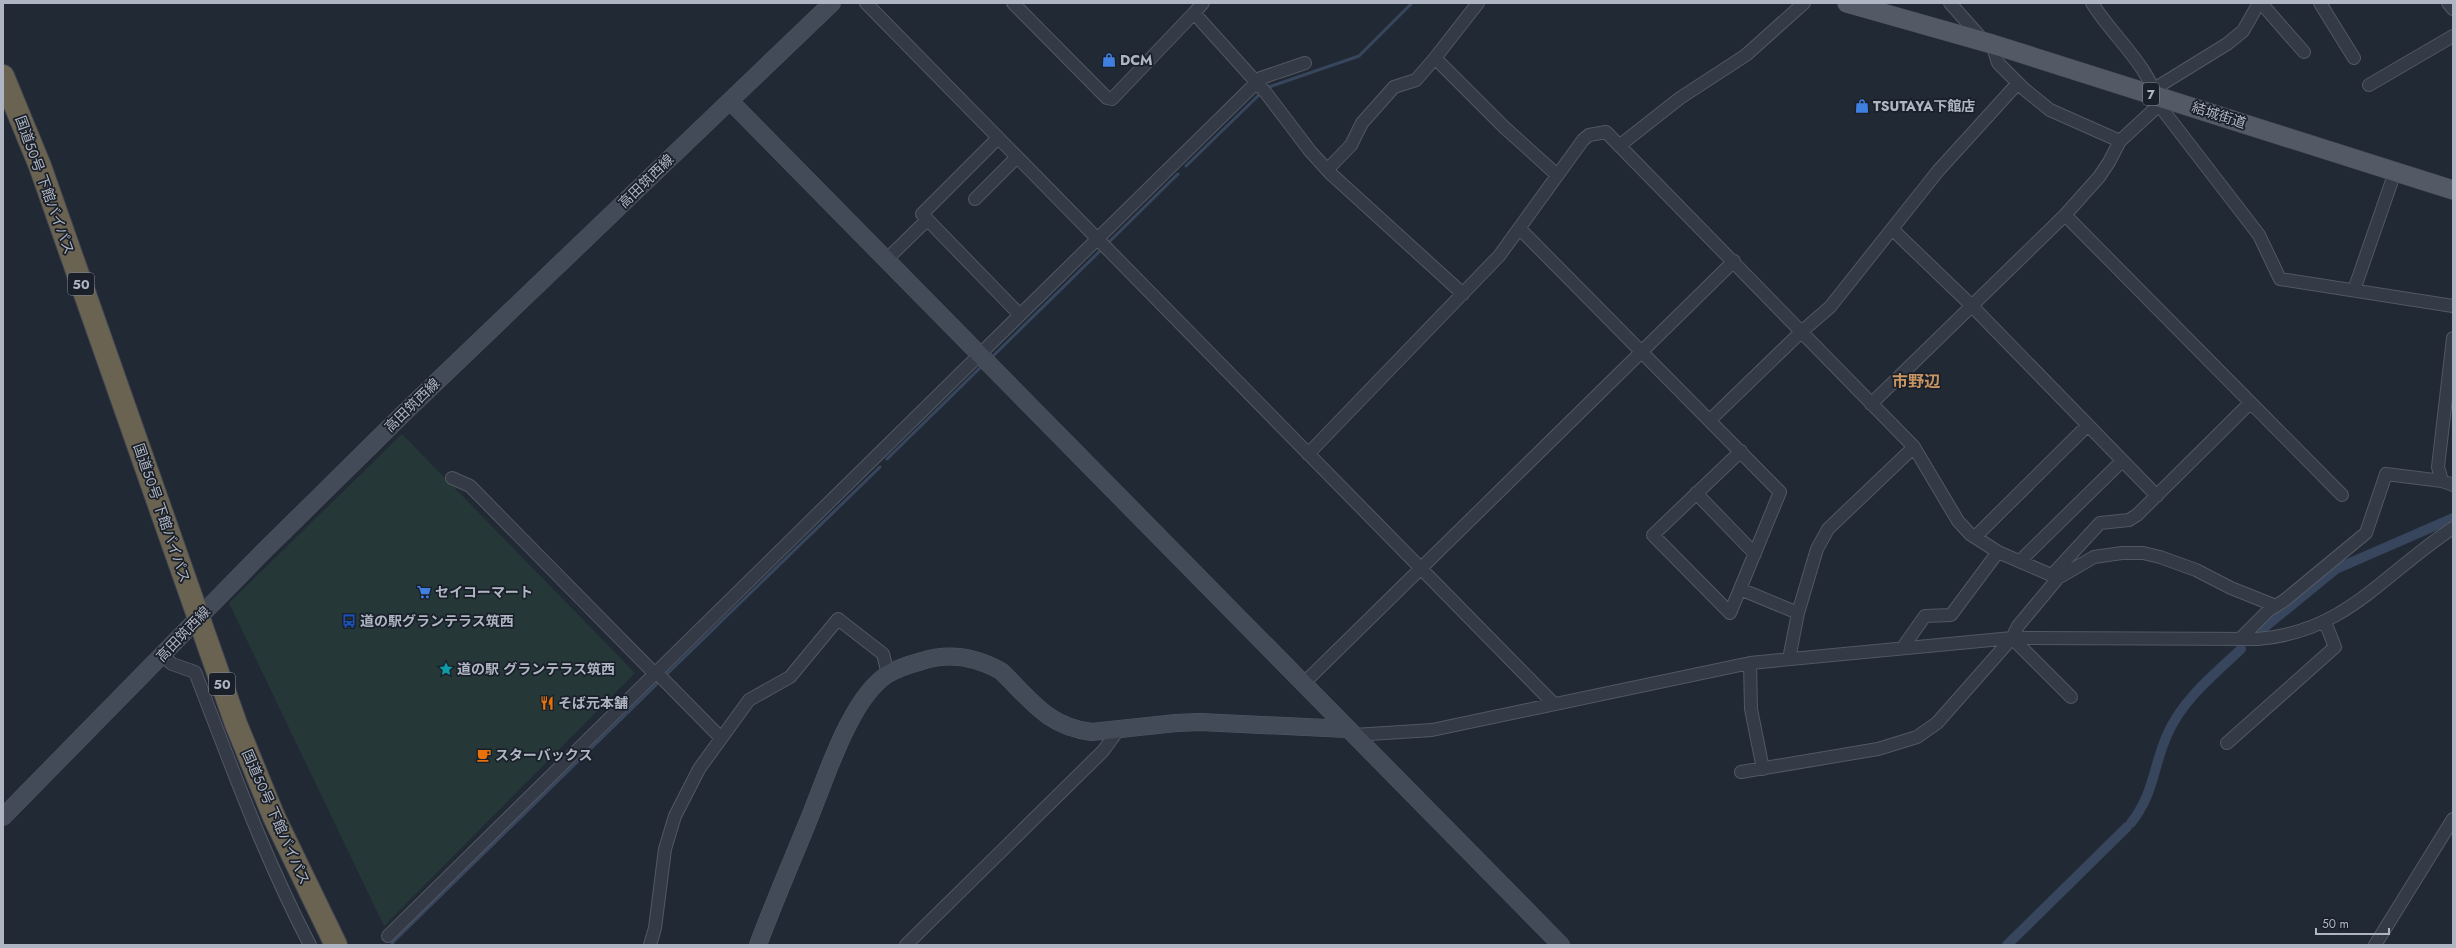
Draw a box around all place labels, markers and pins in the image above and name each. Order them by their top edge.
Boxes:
place label: DCM [1120,50,1153,70]
shop icon: DCM [1101,52,1117,68]
place label: TSUTAYA下館店 [1873,96,1975,116]
shop icon: TSUTAYA下館店 [1854,98,1870,114]
place label: セイコーマート [435,582,533,602]
supermarket icon: セイコーマート [416,584,432,600]
place label: 道の駅グランテラス筑西 [360,611,514,631]
bus stop icon: 道の駅グランテラス筑西 [341,613,357,629]
place label: 道の駅 グランテラス筑西 [457,659,615,679]
place icon: 道の駅 グランテラス筑西 [438,661,454,677]
place label: そば元本舗 [558,693,628,713]
restaurant icon: そば元本舗 [539,695,555,711]
place label: スターバックス [495,745,592,765]
cafe icon: スターバックス [476,747,492,763]

